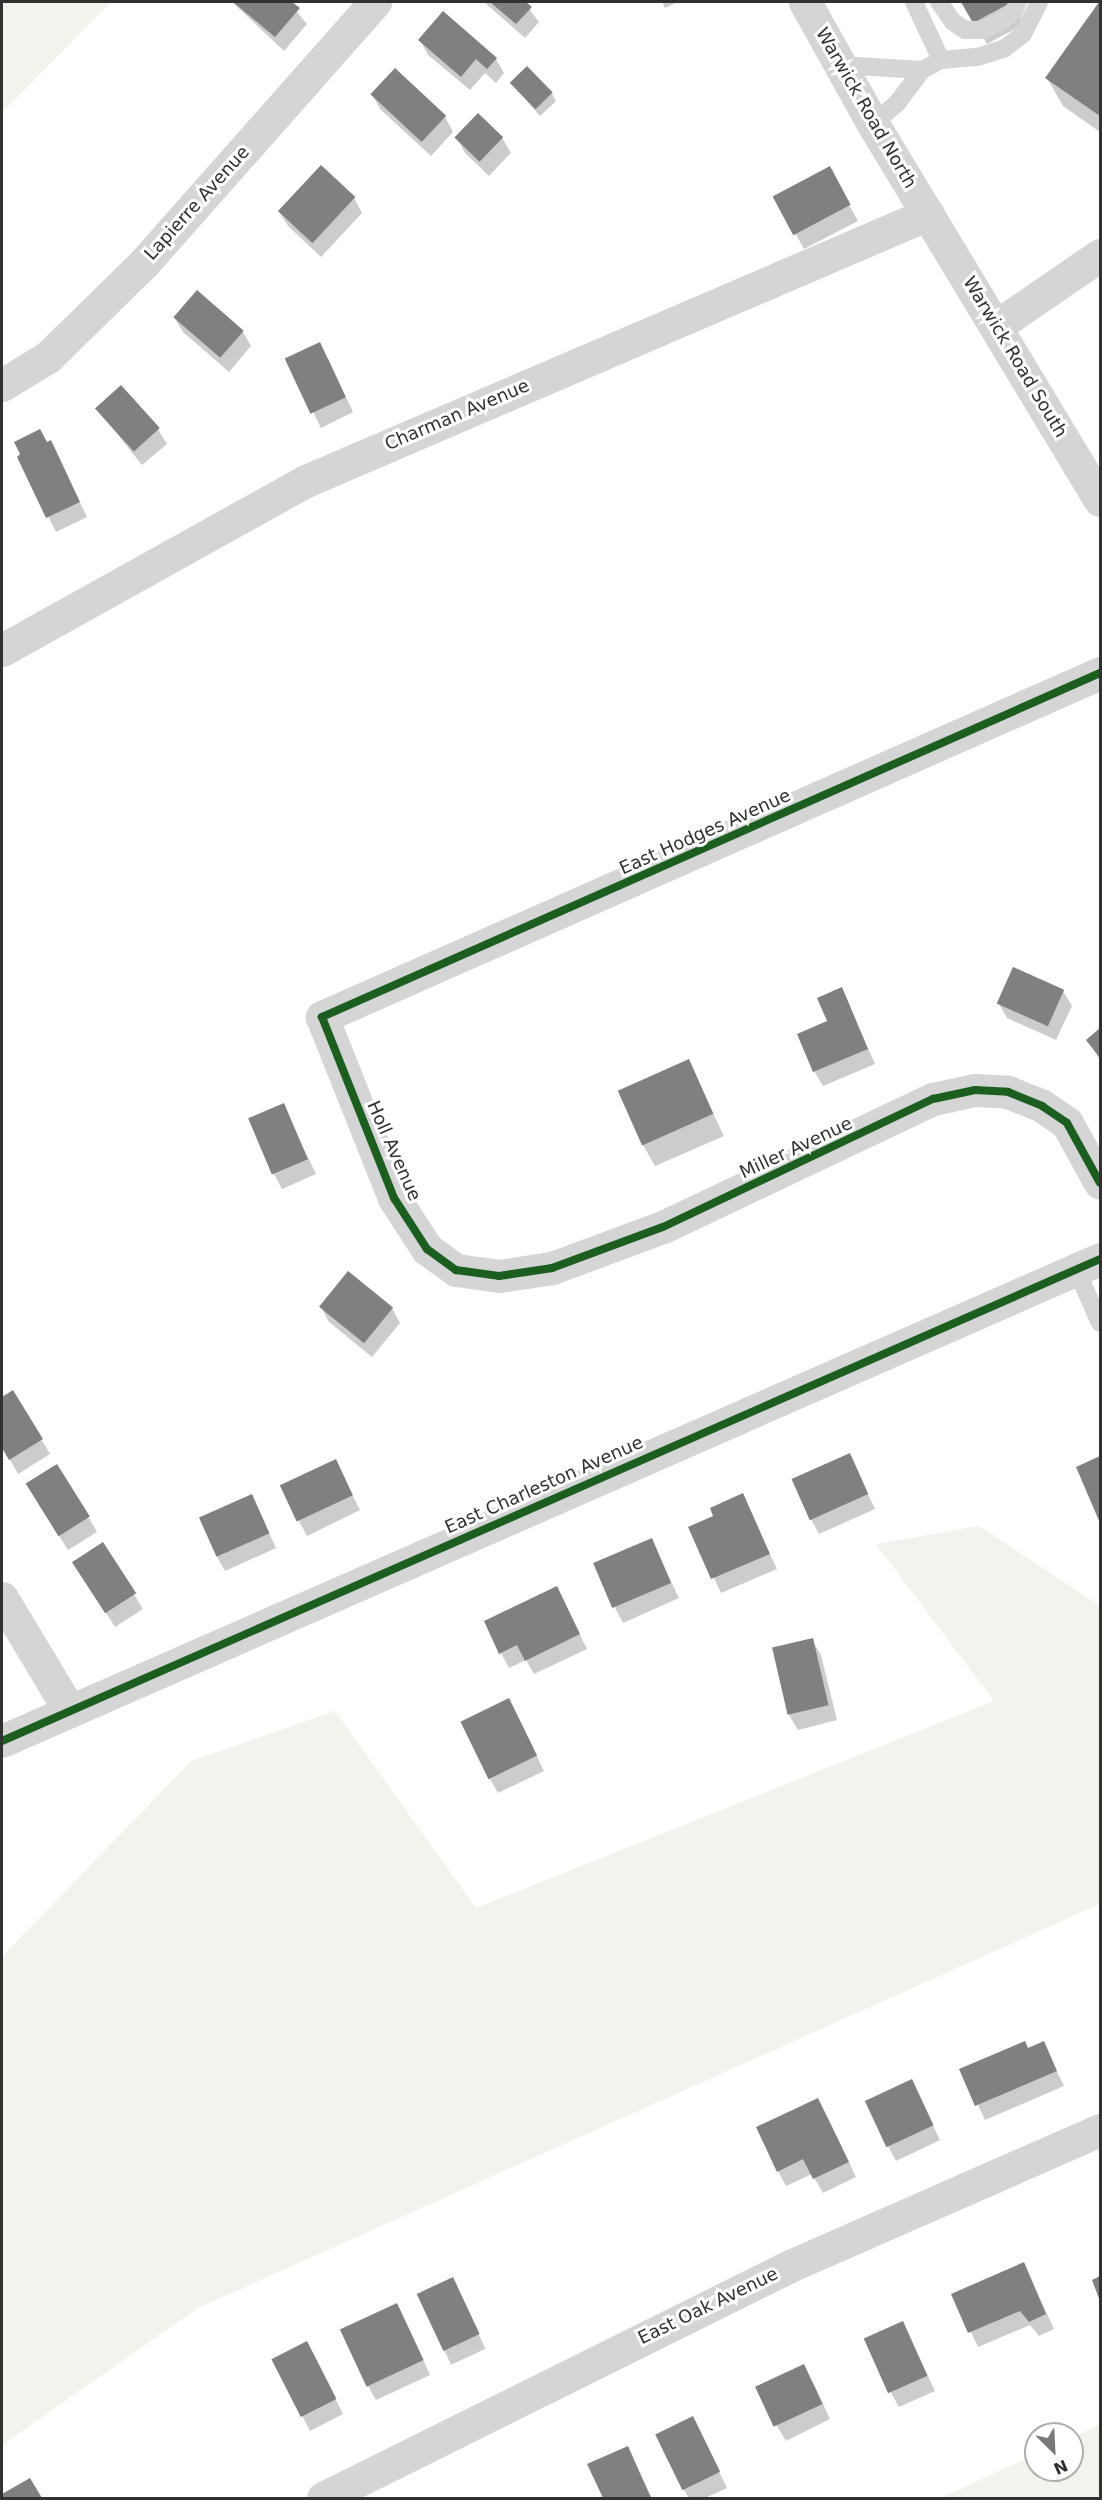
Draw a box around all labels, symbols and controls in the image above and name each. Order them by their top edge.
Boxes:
street label: Warwick Road North [811,24,921,192]
street label: Lapierre Avenue [140,141,254,265]
street label: Warwick Road South [958,273,1072,441]
street label: Charman Avenue [382,375,532,455]
street label: East Hodges Avenue [616,785,794,879]
street label: Holl Avenue [362,1098,426,1204]
street label: Miller Avenue [736,1113,856,1183]
street label: East Charleston Avenue [442,1432,646,1538]
street label: East Oak Avenue [635,2263,781,2349]
north arrow [1024,2422,1084,2482]
text: N [1051,2456,1071,2478]

